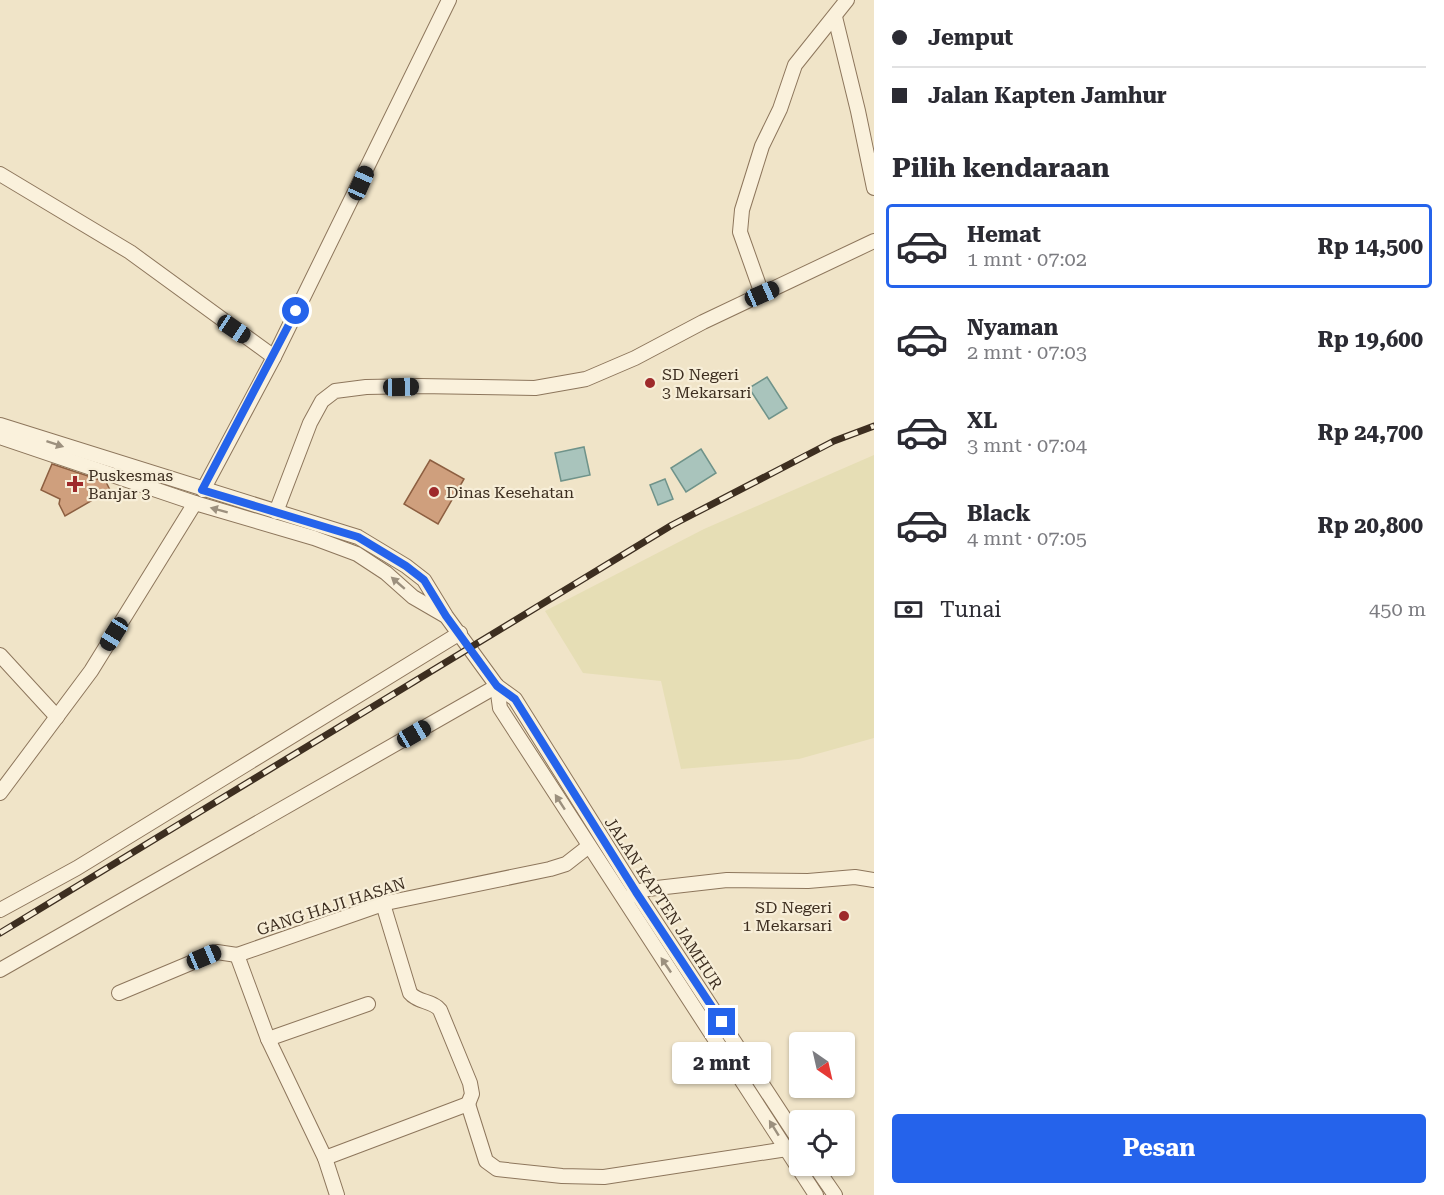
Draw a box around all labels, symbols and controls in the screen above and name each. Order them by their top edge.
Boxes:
text: Jemput [928,25,1013,50]
text: Jalan Kapten Jamhur [928,83,1167,108]
text: Pilih kendaraan [892,152,1110,184]
car [345,163,377,203]
icon: car [895,219,949,273]
text: Hemat [967,222,1041,247]
text: Rp 14,500 [1318,234,1423,259]
text: 1 mnt · 07:02 [967,247,1087,271]
car [742,278,782,310]
route start [282,297,309,324]
car [214,311,254,347]
icon: car [895,312,949,366]
text: Nyaman [967,315,1058,340]
text: Rp 19,600 [1318,327,1423,352]
text: 2 mnt · 07:03 [967,340,1087,364]
place label: SD Negeri 3 Mekarsari [662,365,751,402]
marker: SD Negeri 3 Mekarsari [643,376,657,390]
car [383,378,419,396]
icon: car [895,405,949,459]
text: XL [967,408,997,433]
text: Rp 24,700 [1318,420,1423,445]
text: 3 mnt · 07:04 [967,433,1087,457]
one-way arrow [46,439,64,449]
place label: Puskesmas Banjar 3 [88,466,173,503]
marker: Puskesmas Banjar 3 [66,475,84,493]
place label: Dinas Kesehatan [446,483,574,502]
marker: Dinas Kesehatan [427,485,441,499]
icon: car [895,498,949,552]
text: Black [967,501,1031,526]
one-way arrow [210,504,228,514]
text: Rp 20,800 [1318,513,1423,538]
text: 4 mnt · 07:05 [967,526,1087,550]
one-way arrow [391,577,406,590]
icon: cash [892,593,925,626]
text: Tunai [940,597,1001,622]
text: 450 m [1369,597,1426,621]
car [97,614,131,654]
car [394,717,434,751]
one-way arrow [555,793,566,810]
street label: JALAN KAPTEN JAMHUR [601,814,726,993]
street label: GANG HAJI HASAN [254,873,408,940]
place label: SD Negeri 1 Mekarsari [743,898,832,935]
marker: SD Negeri 1 Mekarsari [837,909,851,923]
car [184,942,224,972]
one-way arrow [660,958,672,974]
route end [708,1008,735,1035]
north arrow [789,1032,855,1098]
map controls [789,1032,855,1176]
callout: 2 mnt [672,1043,771,1085]
text: 2 mnt [693,1051,750,1075]
button: locate [789,1110,855,1176]
button: Pesan [892,1114,1426,1183]
one-way arrow [768,1120,779,1136]

